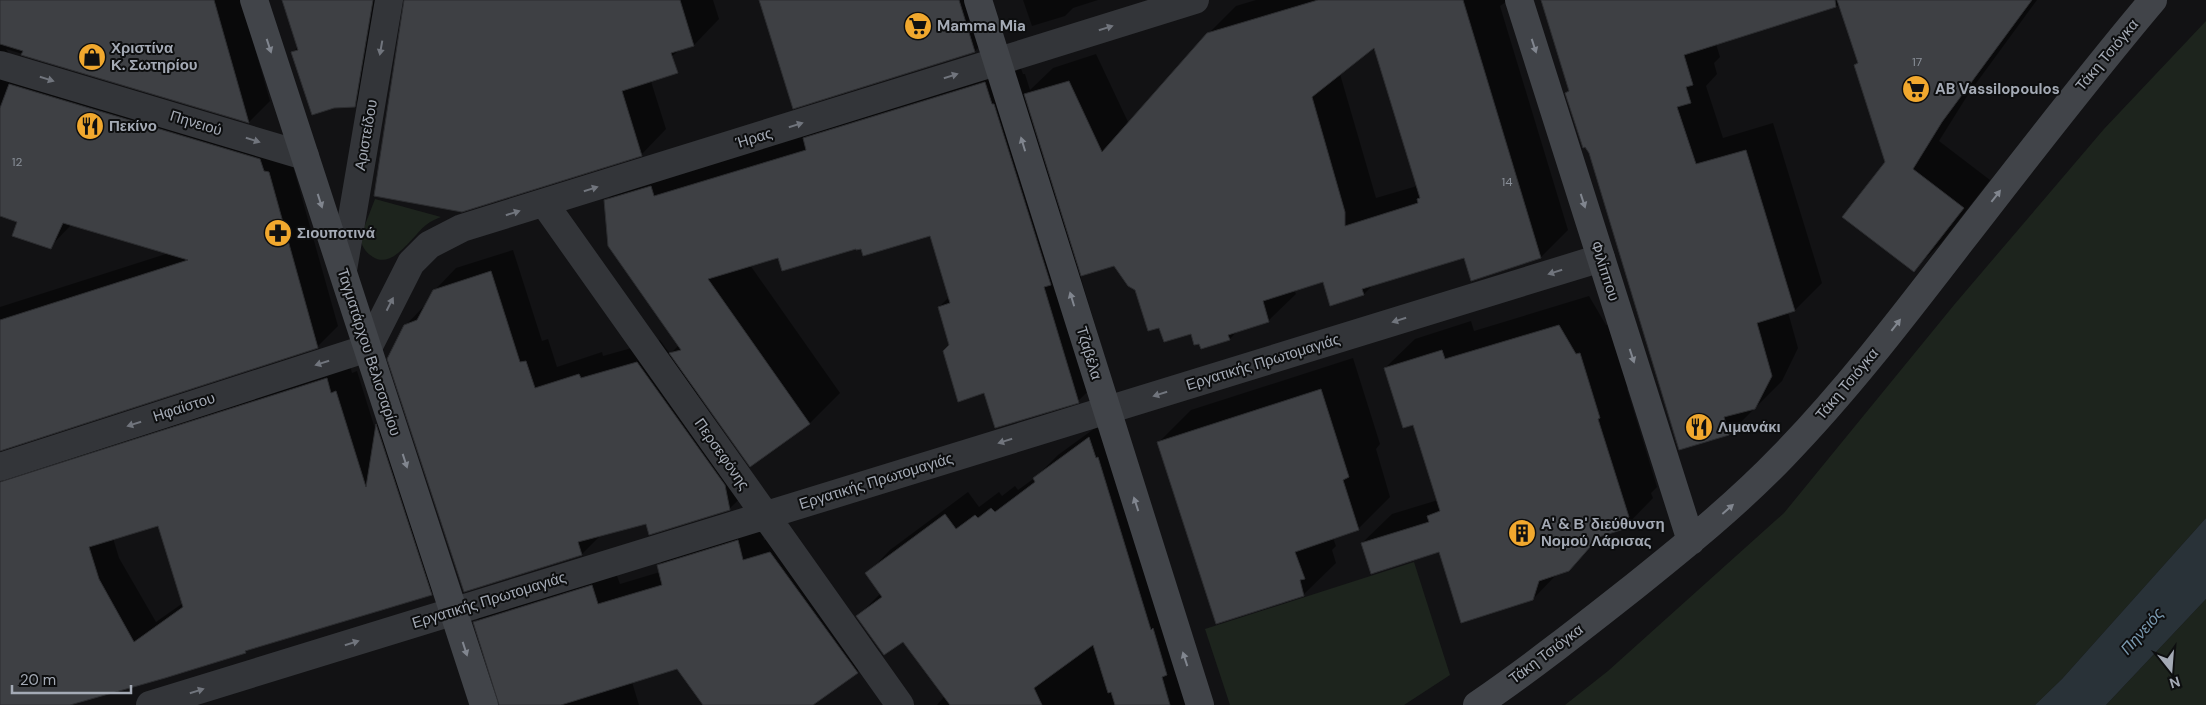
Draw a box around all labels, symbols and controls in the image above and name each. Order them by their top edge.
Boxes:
supermarket icon: Mamma Mia [903,11,933,41]
street label: Τάκη Τσιόγκα [2071,15,2143,95]
place label: Mamma Mia [937,16,1026,36]
one-way arrow [1099,23,1114,31]
place label: Χριστίνα Κ. Σωτηρίου [111,38,198,75]
one-way arrow [266,39,273,54]
one-way arrow [1531,39,1538,54]
one-way arrow [376,40,384,56]
shop icon: Χριστίνα Κ. Σωτηρίου [77,42,107,72]
house number: 17 [1912,54,1922,70]
one-way arrow [944,72,959,80]
supermarket icon: AB Vassilopoulos [1901,74,1931,104]
one-way arrow [39,75,54,83]
place label: AB Vassilopoulos [1935,79,2060,99]
street label: Αριστείδου [350,98,382,172]
street label: Πηνειού [168,106,224,140]
restaurant icon: Πεκίνο [75,111,105,141]
place label: Πεκίνο [109,116,157,136]
one-way arrow [789,120,804,128]
street label: Ήρας [732,123,775,153]
one-way arrow [1019,136,1026,151]
one-way arrow [245,137,260,145]
house number: 12 [12,154,22,170]
house number: 14 [1501,174,1513,190]
one-way arrow [584,184,599,192]
one-way arrow [1990,190,2001,203]
one-way arrow [316,193,324,208]
one-way arrow [1580,194,1588,209]
one-way arrow [506,208,521,216]
pharmacy icon: Σιουποτινά [263,218,293,248]
place label: Σιουποτινά [297,223,376,243]
street label: Φιλίππου [1586,238,1624,304]
street label: Ταγματάρχου Βελισσαρίου [332,266,406,438]
one-way arrow [1547,268,1562,276]
one-way arrow [1067,291,1075,306]
one-way arrow [386,297,394,312]
one-way arrow [1392,316,1407,324]
one-way arrow [1891,319,1902,332]
street label: Τζαβέλα [1071,324,1107,382]
street label: Εργατικής Πρωτομαγιάς [1184,329,1342,395]
street label: Τάκη Τσιόγκα [1811,344,1883,424]
one-way arrow [1629,349,1637,364]
one-way arrow [314,359,329,367]
street label: Ηφαίστου [150,388,218,426]
one-way arrow [1153,390,1168,398]
restaurant icon: Λιμανάκι [1684,412,1714,442]
street label: Περσεφόνης [690,414,754,494]
place label: Λιμανάκι [1718,417,1781,437]
one-way arrow [126,420,141,428]
one-way arrow [997,438,1012,446]
street label: Εργατικής Πρωτομαγιάς [797,448,955,514]
one-way arrow [401,453,409,468]
one-way arrow [1132,496,1140,511]
one-way arrow [1721,504,1734,515]
place label: Α' & Β' διεύθυνση Νομού Λάρισας [1541,514,1665,551]
building icon: Α' & Β' διεύθυνση Νομού Λάρισας [1507,518,1537,548]
street label: Εργατικής Πρωτομαγιάς [410,567,568,633]
water label: Πηνειός [2116,603,2168,659]
street label: Τάκη Τσιόγκα [1505,619,1587,688]
one-way arrow [345,638,360,646]
one-way arrow [462,641,470,656]
north arrow [2146,645,2196,695]
one-way arrow [1181,651,1189,666]
scale bar [12,662,131,694]
text: 20 m [20,670,56,690]
text: N [2167,672,2182,693]
one-way arrow [189,686,204,694]

